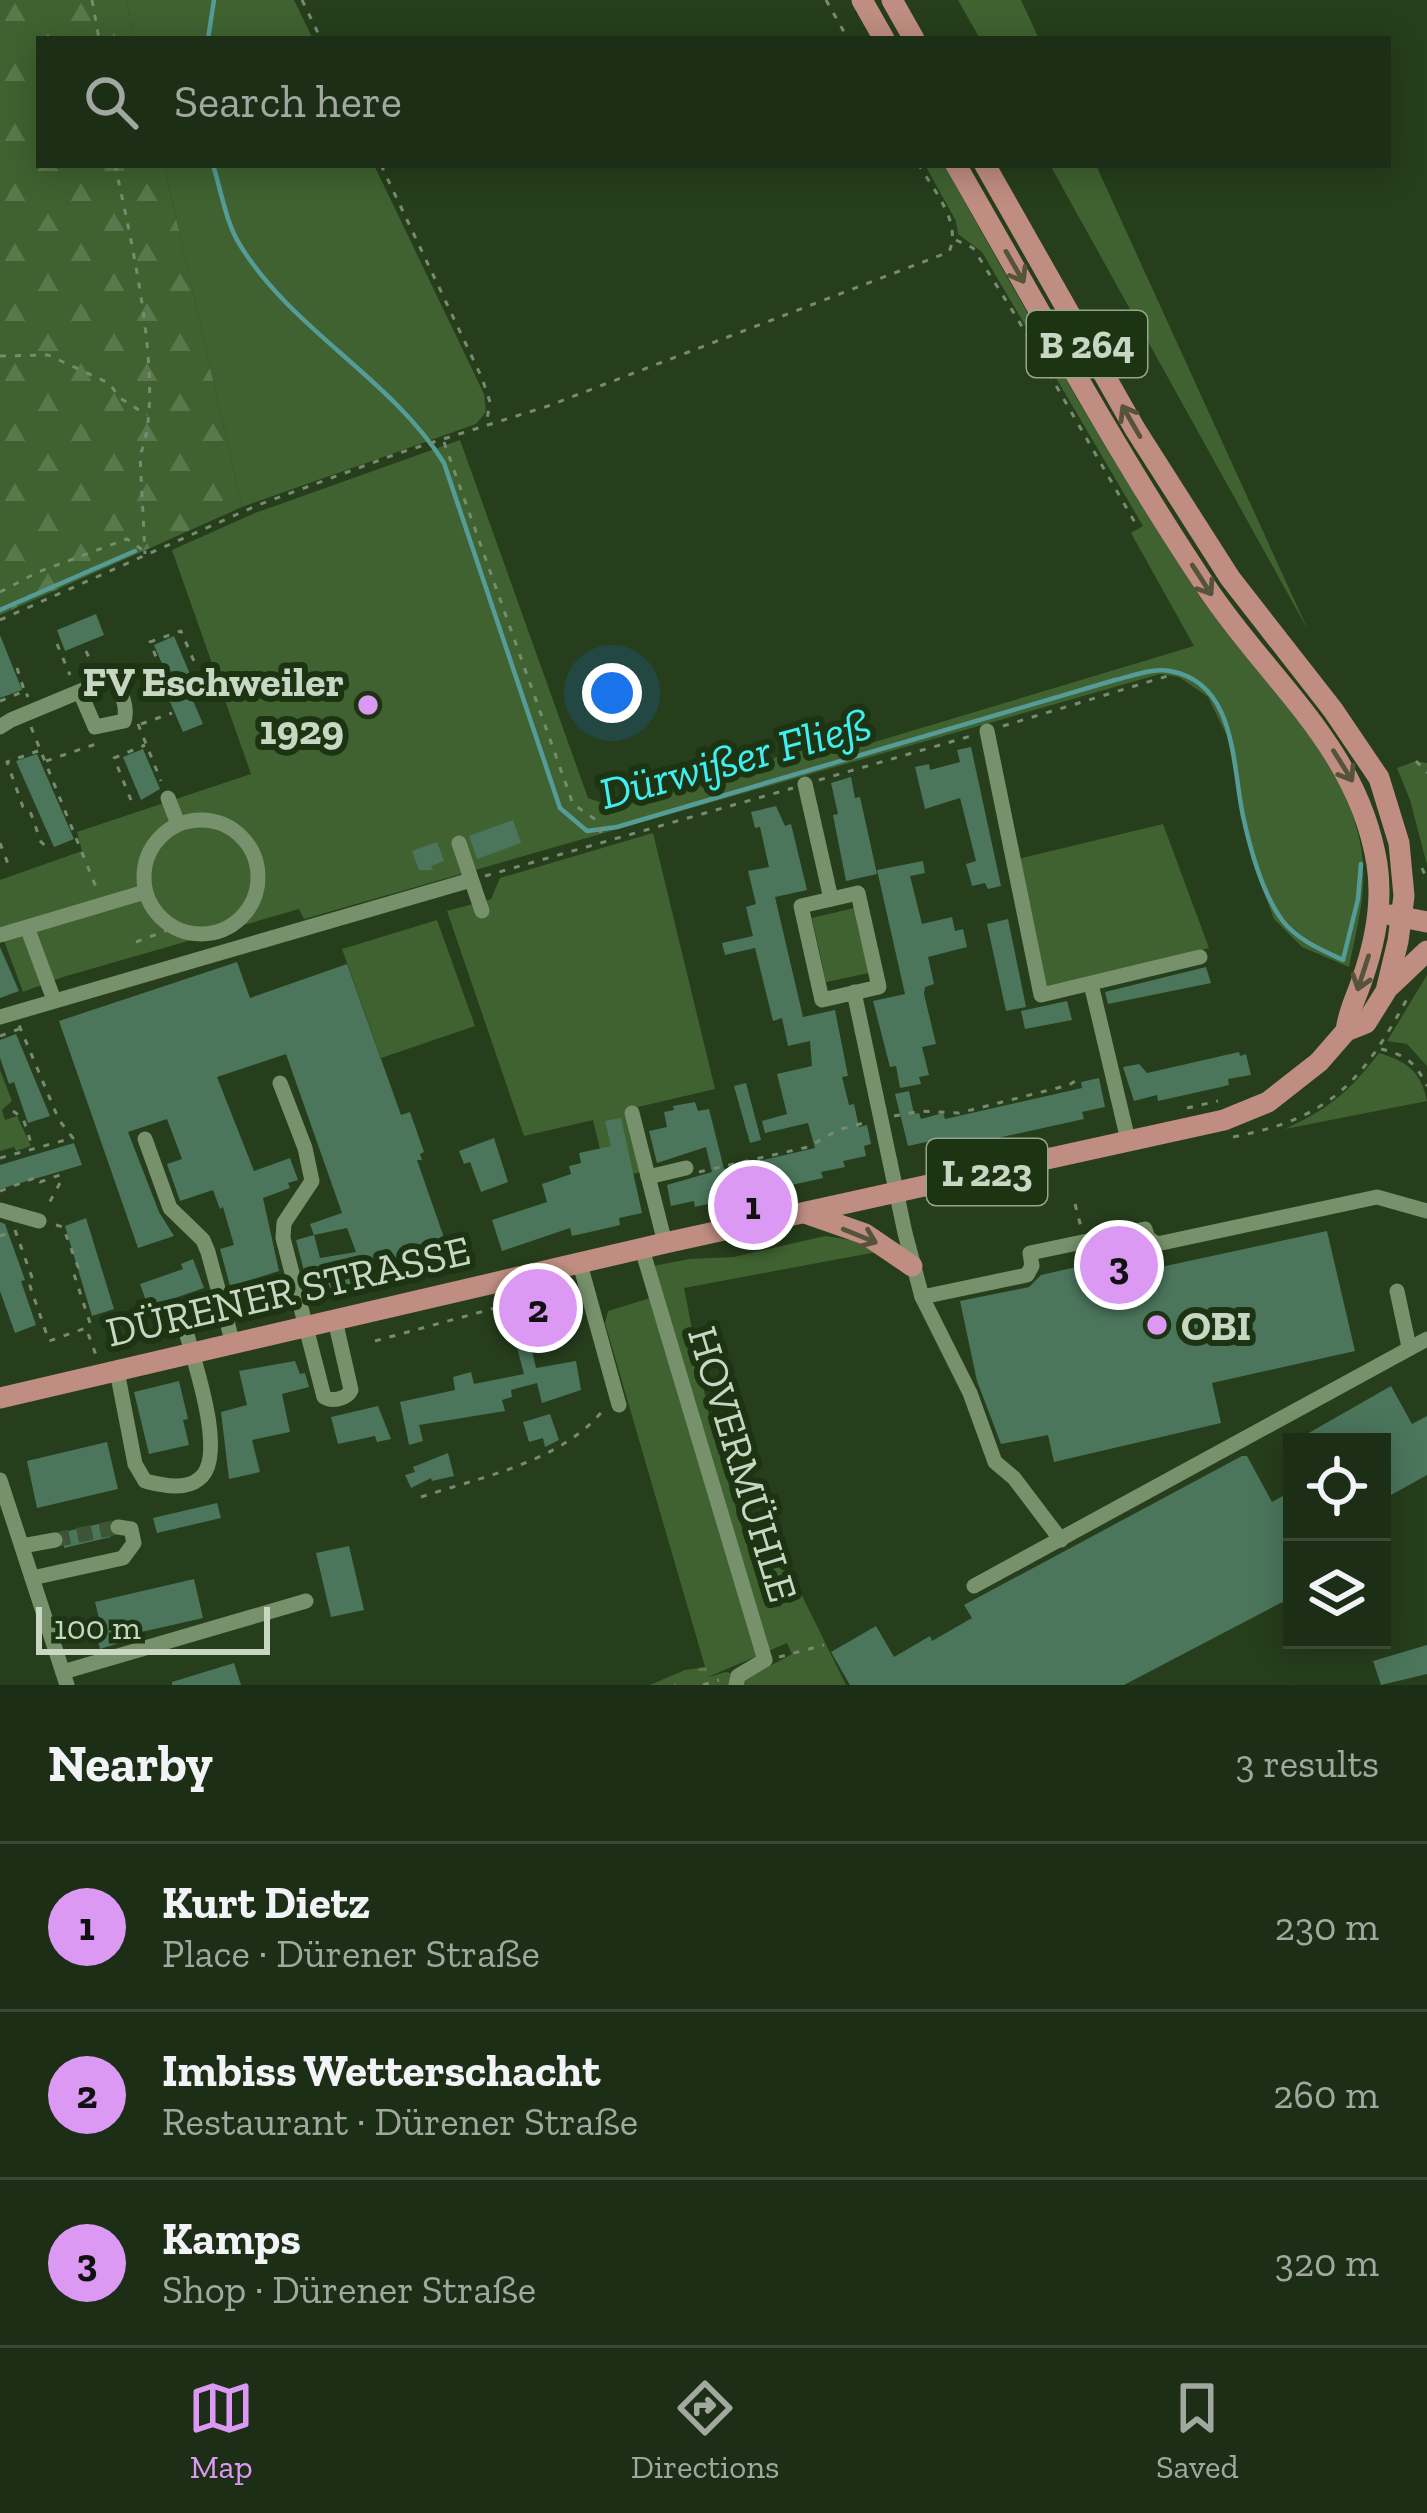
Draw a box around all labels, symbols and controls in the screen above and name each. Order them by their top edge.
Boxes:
search box [36,36,1391,168]
icon: search [78,69,144,135]
text: Search here [174,75,402,129]
one-way arrow [1003,248,1027,283]
road number: B 264 [1027,311,1147,377]
one-way arrow [1118,404,1142,439]
one-way arrow [1190,563,1215,597]
place label: FV Eschweiler 1929 [82,656,344,755]
your location [582,663,642,723]
marker: FV Eschweiler 1929 [355,692,381,718]
water label: Dürwißer Fließ [594,697,876,821]
one-way arrow [1330,748,1355,782]
one-way arrow [1351,953,1373,991]
road number: L 223 [927,1139,1047,1205]
pin: 1 [714,1160,792,1250]
pin: 3 [1080,1220,1158,1310]
street label: DÜRENER STRASSE [101,1224,475,1358]
one-way arrow [841,1227,878,1248]
pin: 2 [499,1263,577,1353]
place label: OBI [1181,1300,1251,1351]
marker: OBI [1144,1312,1170,1338]
street label: HOVERMÜHLE [677,1320,809,1608]
map controls [1283,1433,1391,1649]
button: locate [1283,1433,1391,1541]
button: layers [1283,1541,1391,1649]
scale bar [36,1601,270,1654]
text: 100 m [54,1608,141,1647]
text: Nearby [48,1733,213,1794]
text: 3 results [1235,1740,1379,1787]
text: Kurt Dietz [162,1876,370,1930]
text: 1 [79,1903,95,1950]
text: 230 m [1275,1903,1379,1950]
text: Place · Dürener Straße [162,1930,540,1977]
text: Imbiss Wetterschacht [162,2044,600,2098]
text: 2 [77,2071,97,2118]
text: 260 m [1273,2071,1379,2118]
text: Restaurant · Dürener Straße [162,2098,638,2145]
text: Kamps [162,2212,301,2266]
text: 3 [77,2239,97,2286]
text: 320 m [1275,2239,1379,2286]
text: Shop · Dürener Straße [162,2266,536,2313]
tab: Map [188,2375,254,2486]
tab: Directions [631,2375,780,2486]
tab: Saved [1156,2375,1239,2486]

